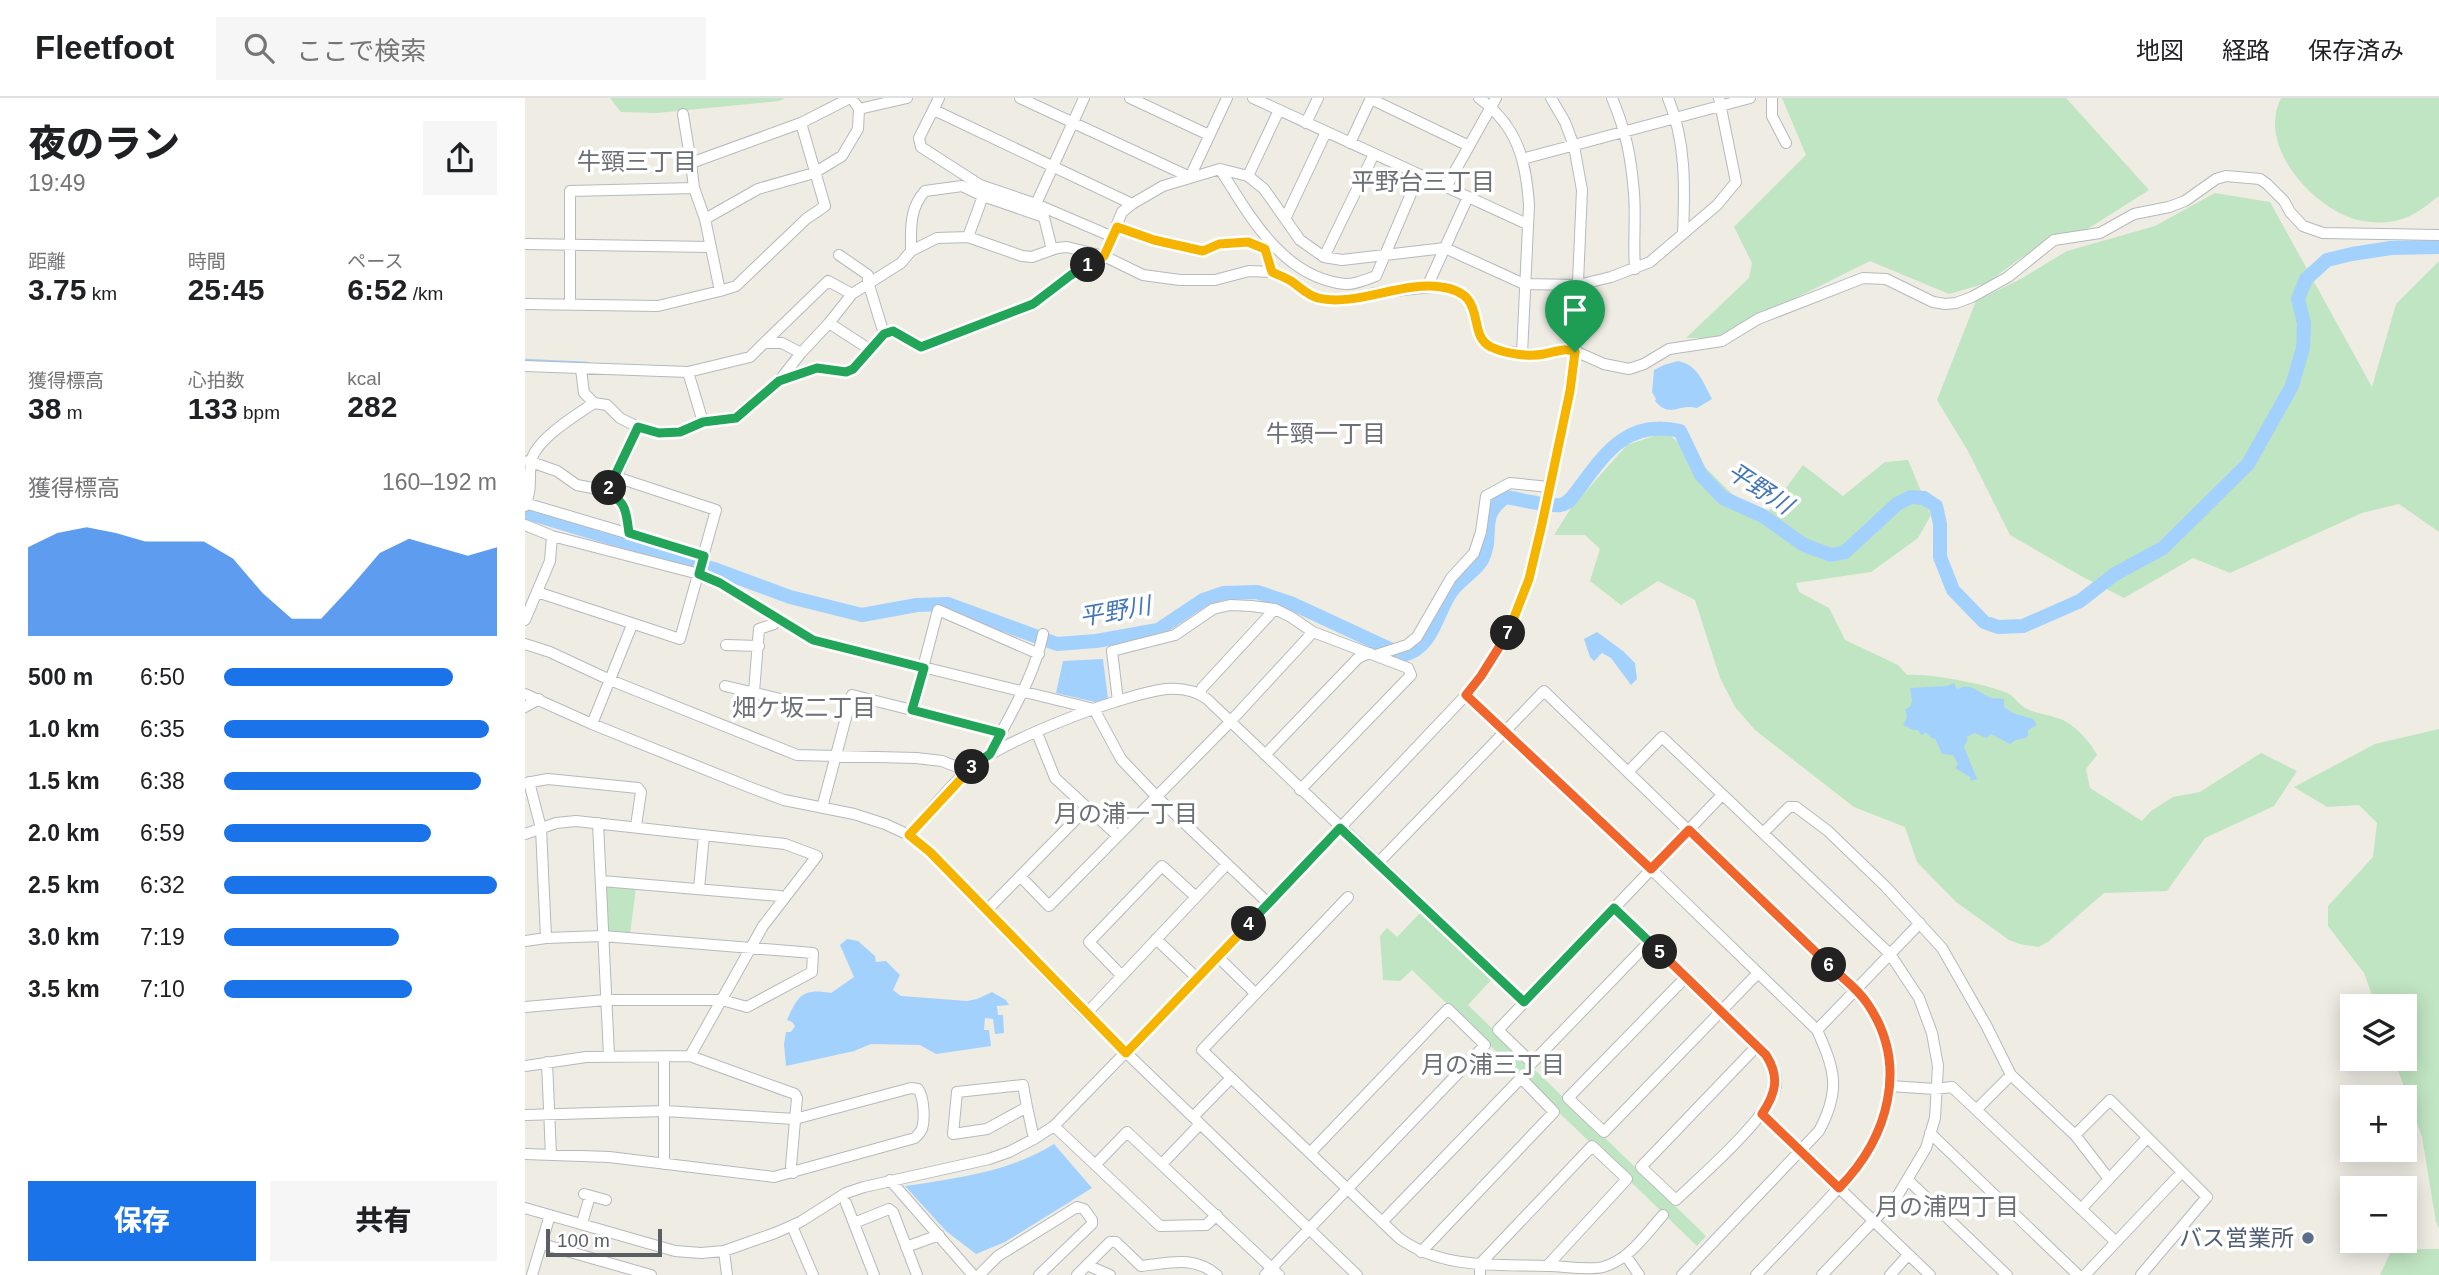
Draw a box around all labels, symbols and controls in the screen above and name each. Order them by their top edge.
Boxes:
search box [216,17,706,80]
text: Fleetfoot [35,29,174,66]
icon: search [240,29,278,67]
text: ここで検索 [296,36,426,66]
text: 地図 [2136,37,2184,64]
text: 経路 [2222,37,2270,64]
text: 保存済み [2308,37,2404,64]
button: share [423,121,497,195]
text: 夜のラン [28,123,180,165]
district label: 牛頸三丁目 [577,148,697,175]
district label: 平野台三丁目 [1351,168,1495,195]
text: 19:49 [28,170,86,196]
pin: 1 [1071,248,1105,282]
text: 距離 [28,251,66,272]
text: 時間 [188,251,226,272]
text: ペース [347,251,403,272]
text: 1 [1082,254,1093,275]
text: 3.75 [28,273,86,306]
text: 25:45 [188,273,264,306]
text: 6:52 [347,273,407,306]
pin [1545,280,1605,352]
text: km [86,283,117,304]
text: /km [407,283,443,304]
icon: arrive [1556,291,1594,329]
text: kcal [347,368,381,389]
text: 獲得標高 [28,370,104,391]
text: 心拍数 [188,370,245,391]
text: 282 [347,390,397,423]
text: 38 [28,392,61,425]
text: 133 [188,392,238,425]
text: m [61,402,82,423]
text: bpm [238,402,280,423]
district label: 牛頸一丁目 [1266,420,1386,447]
water label: 平野川 [1722,457,1800,521]
text: 160–192 m [382,469,497,495]
pin: 2 [591,470,627,506]
text: 獲得標高 [28,475,120,501]
text: 2 [603,477,614,498]
water label: 平野川 [1077,591,1156,631]
pin: 7 [1490,616,1525,650]
text: 7 [1502,622,1513,643]
text: 500 m [28,664,93,690]
text: 6:50 [140,664,185,690]
district label: 畑ケ坂二丁目 [732,694,876,721]
text: 1.0 km [28,716,100,742]
text: 6:35 [140,716,185,742]
pin: 3 [955,750,989,784]
text: 3 [966,756,977,777]
text: 1.5 km [28,768,100,794]
text: 6:38 [140,768,185,794]
district label: 月の浦一丁目 [1054,800,1198,827]
text: 2.0 km [28,820,100,846]
text: 6:59 [140,820,185,846]
text: 2.5 km [28,872,100,898]
text: 6:32 [140,872,185,898]
pin: 4 [1231,906,1267,942]
text: 4 [1243,913,1254,934]
text: 3.0 km [28,924,100,950]
text: 7:19 [140,924,185,950]
pin: 5 [1643,934,1677,970]
text: 5 [1654,941,1665,962]
pin: 6 [1811,948,1847,982]
text: 6 [1823,954,1834,975]
text: 3.5 km [28,976,100,1002]
text: 7:10 [140,976,185,1002]
map controls [2340,994,2417,1253]
button: layers [2340,994,2417,1071]
district label: 月の浦三丁目 [1421,1051,1565,1078]
button: + [2340,1085,2417,1162]
button: − [2340,1176,2417,1253]
button: 保存 [28,1181,256,1261]
button: 共有 [270,1181,497,1261]
district label: 月の浦四丁目 [1875,1193,2019,1220]
place label: バス営業所 [2179,1225,2294,1251]
scale bar [546,1226,661,1258]
text: 100 m [557,1230,610,1251]
marker: バス営業所 [2300,1230,2316,1246]

